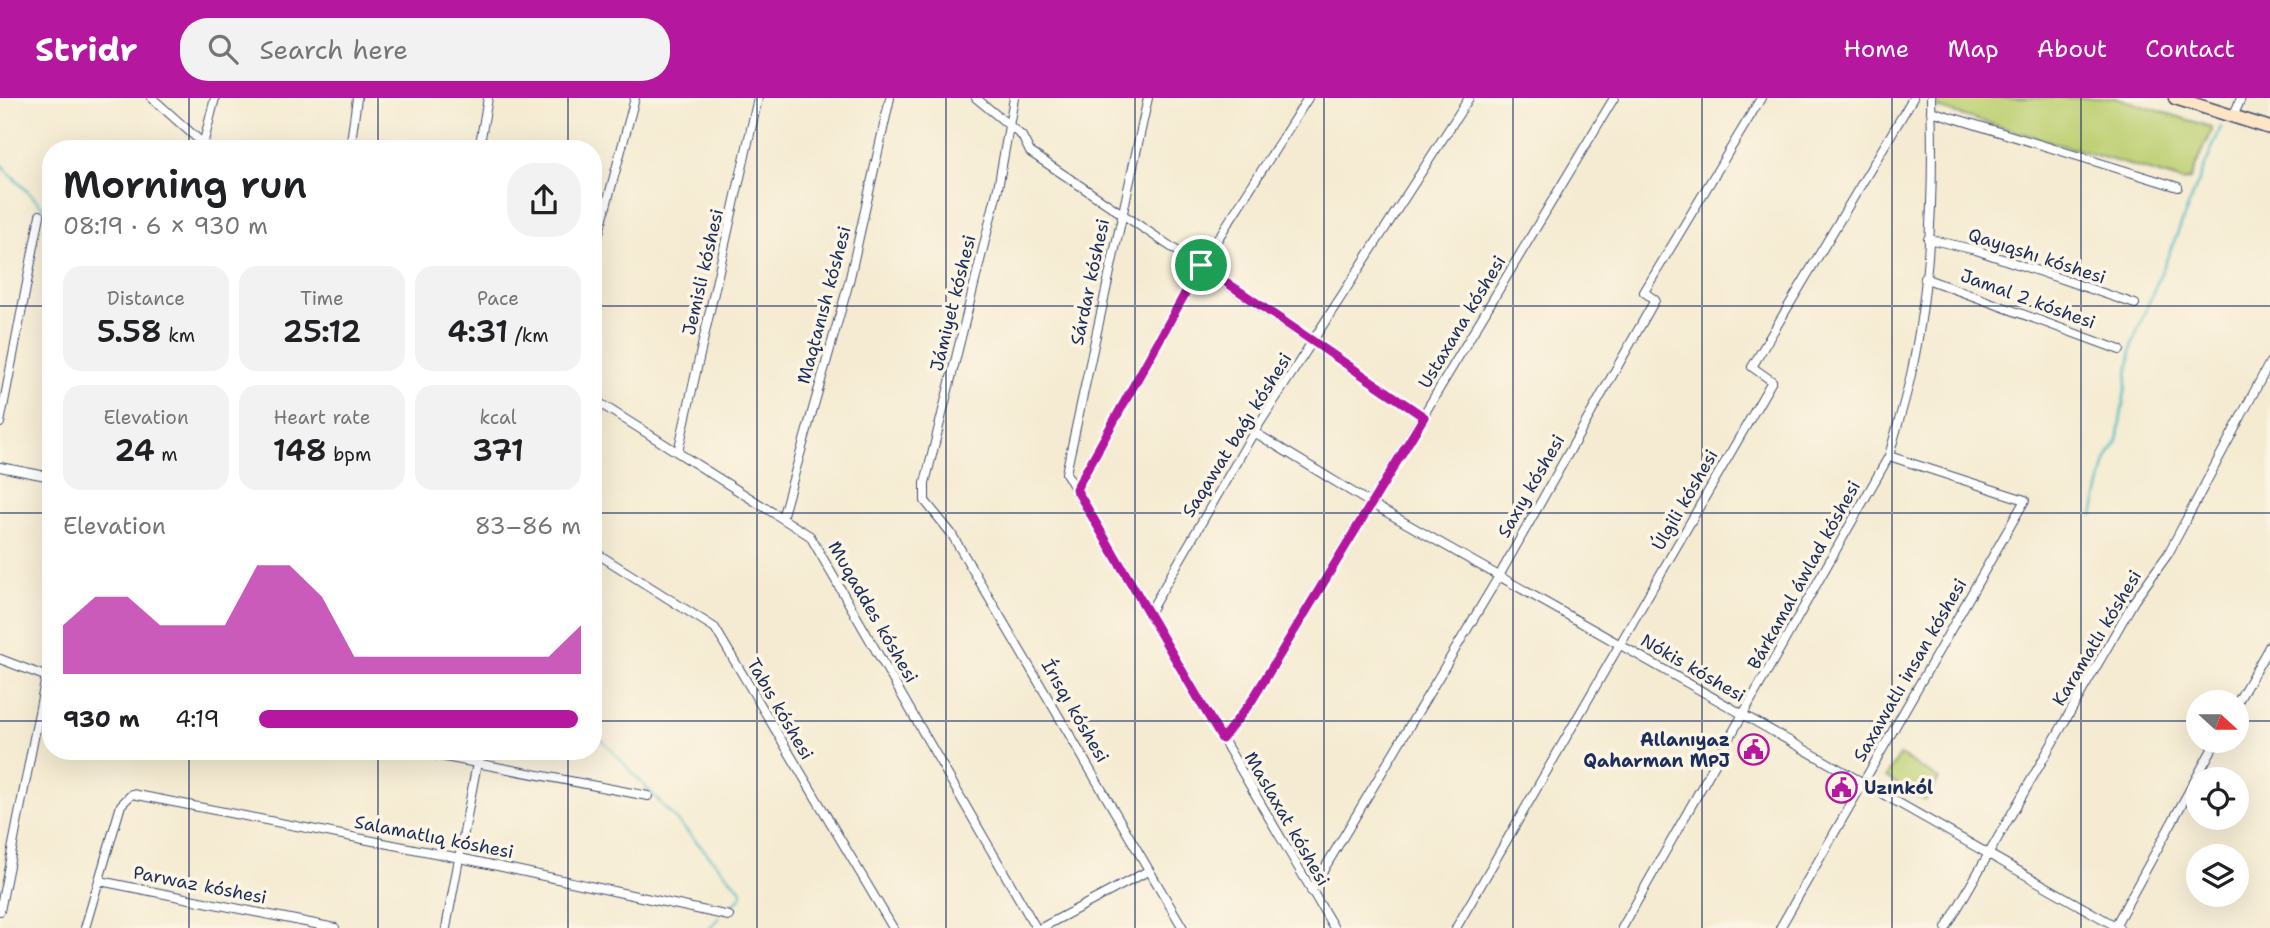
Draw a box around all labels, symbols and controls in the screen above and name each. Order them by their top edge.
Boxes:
search box [180,18,670,81]
text: Stridr [35,27,138,72]
icon: search [204,30,242,68]
text: Search here [260,32,408,67]
text: Home [1843,33,1909,65]
text: Map [1947,33,1999,65]
text: About [2037,33,2107,65]
text: Contact [2145,33,2235,65]
text: Morning run [63,159,307,210]
button: share [507,163,581,237]
street label: Jemisli kóshesi [677,206,729,338]
text: 08:19 · 6 × 930 m [63,211,268,241]
street label: Sárdar kóshesi [1065,217,1115,347]
street label: Qayıqshı kóshesi [1965,222,2109,290]
street label: Maqtanısh kóshesi [791,223,857,387]
street label: Jámiyet kóshesi [924,232,982,374]
pin [1171,235,1231,295]
icon: arrive [1182,246,1220,284]
street label: Ustaxana kóshesi [1413,251,1511,393]
street label: Jamal 2 kóshesi [1957,263,2099,335]
text: Distance [107,286,185,311]
text: Time [300,286,344,311]
text: Pace [477,286,519,311]
text: 5.58 [97,311,162,352]
text: 25:12 [283,311,361,352]
text: 4:31 [447,311,508,352]
text: km [162,323,195,348]
text: /km [508,323,549,348]
street label: Saqawat baǵı kóshesi [1177,348,1297,522]
text: Elevation [103,405,189,430]
text: Heart rate [274,405,370,430]
text: kcal [480,405,516,430]
text: 24 [114,430,155,471]
text: 148 [273,430,327,471]
text: 371 [472,430,524,471]
street label: Saxıy kóshesi [1492,430,1570,542]
text: m [155,442,178,467]
text: bpm [327,442,371,467]
street label: Úlgili kóshesi [1646,445,1724,555]
street label: Bárkamal áwlad kóshesi [1742,476,1866,674]
text: Elevation [63,511,166,541]
text: 83–86 m [475,511,581,541]
street label: Muqaddes kóshesi [823,537,923,687]
street label: Karamatlı kóshesi [2047,566,2147,710]
street label: Saxawatlı insan kóshesi [1848,574,1972,766]
street label: Nókis kóshesi [1636,628,1750,708]
street label: Tabıs kóshesi [741,654,819,764]
street label: Írısqı kóshesi [1036,655,1114,767]
north arrow [2186,690,2249,752]
map controls [2186,690,2249,907]
text: 930 m [63,704,140,734]
text: 4:19 [175,704,220,734]
place label: Allanıyaz Qaharman MPJ [1583,728,1730,773]
public building icon: Allanıyaz Qaharman MPJ [1736,733,1770,767]
street label: Maslaxat kóshesi [1239,748,1335,890]
button: locate [2186,767,2249,830]
public building icon: Uzınkól [1824,771,1858,805]
place label: Uzınkól [1864,776,1933,800]
street label: Salamatlıq kóshesi [352,810,516,864]
button: layers [2186,844,2249,907]
street label: Parwaz kóshesi [131,860,269,910]

